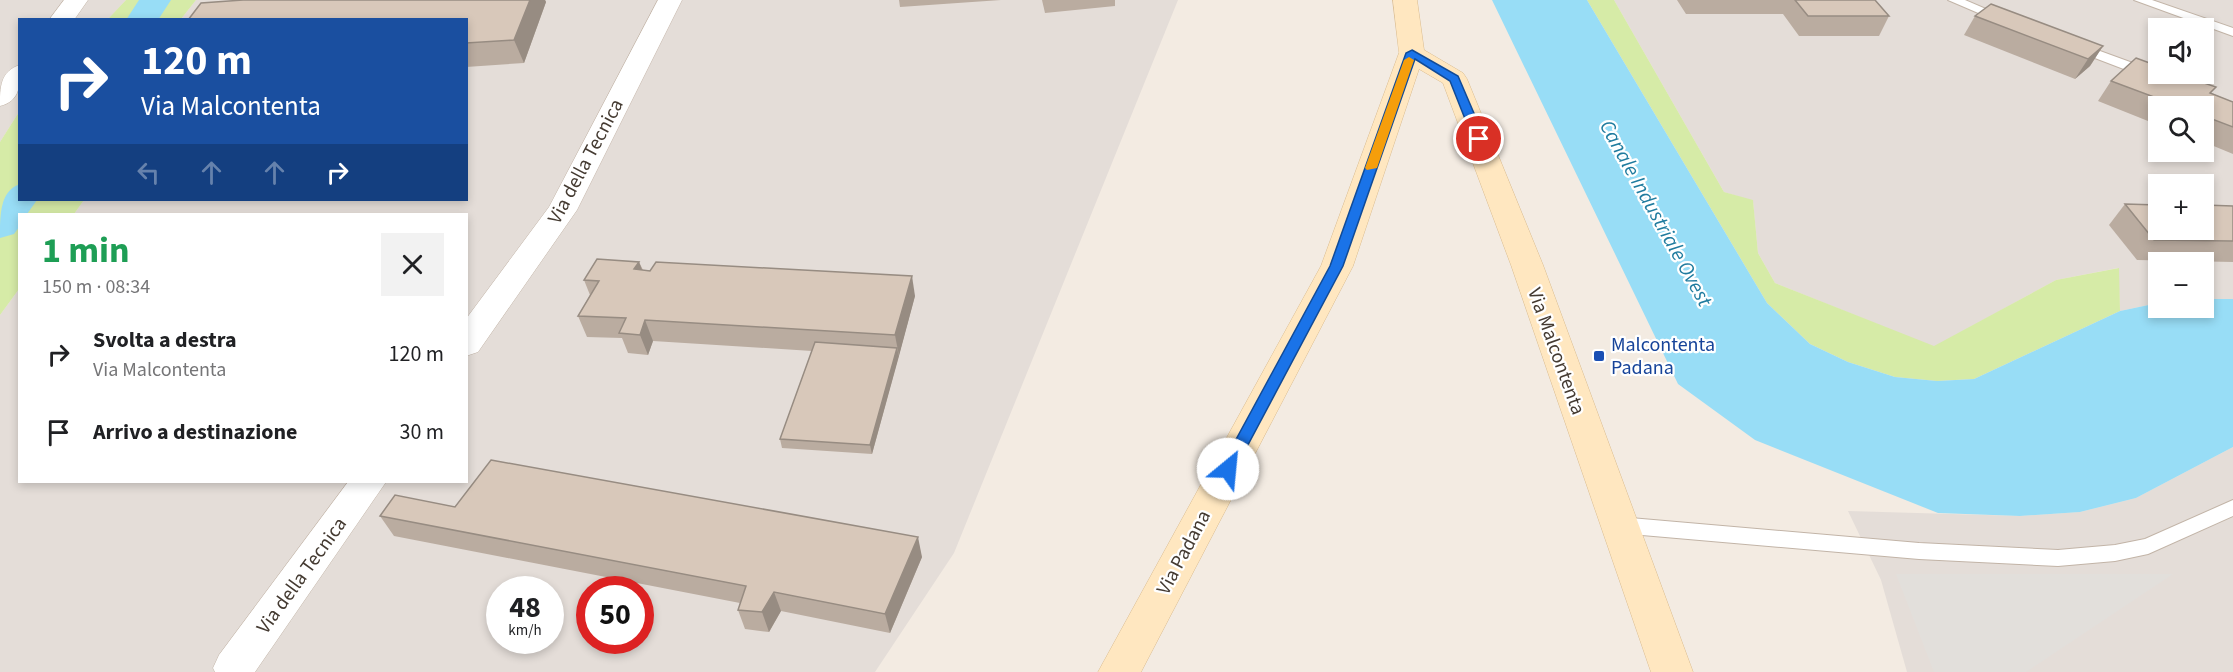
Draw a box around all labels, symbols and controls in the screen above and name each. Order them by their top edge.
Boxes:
map controls [2148,18,2214,318]
button: sound [2148,18,2214,84]
text: 120 m [141,31,252,91]
icon: right [42,42,120,120]
text: Via Malcontenta [141,87,321,126]
street label: Via della Tecnica [541,94,631,229]
button: search [2148,96,2214,162]
pin [1453,113,1504,164]
water label: Canale Industriale Ovest [1592,114,1720,313]
icon: arrive [1462,122,1495,155]
icon: left [132,156,165,189]
icon: ahead [195,156,228,189]
icon: ahead [258,156,291,189]
icon: right [321,156,354,189]
button: + [2148,174,2214,240]
text: 1 min [42,225,130,276]
button: close [381,233,444,296]
button: − [2148,252,2214,318]
text: 150 m · 08:34 [42,273,150,301]
street label: Via Malcontenta [1520,284,1592,419]
text: Svolta a destra [93,324,237,356]
place label: Malcontenta Padana [1611,331,1715,382]
icon: right [42,338,75,371]
text: 120 m [389,338,444,370]
marker: Malcontenta Padana [1592,349,1606,363]
text: Via Malcontenta [93,356,226,384]
icon: arrive [42,416,75,449]
text: Arrivo a destinazione [93,416,298,448]
text: 30 m [399,416,444,448]
position arrow [1196,437,1260,501]
street label: Via Padana [1150,505,1218,600]
street label: Via della Tecnica [250,512,354,640]
speed limit sign: 50 [576,576,654,654]
text: 48 [509,586,541,629]
text: km/h [508,620,542,641]

